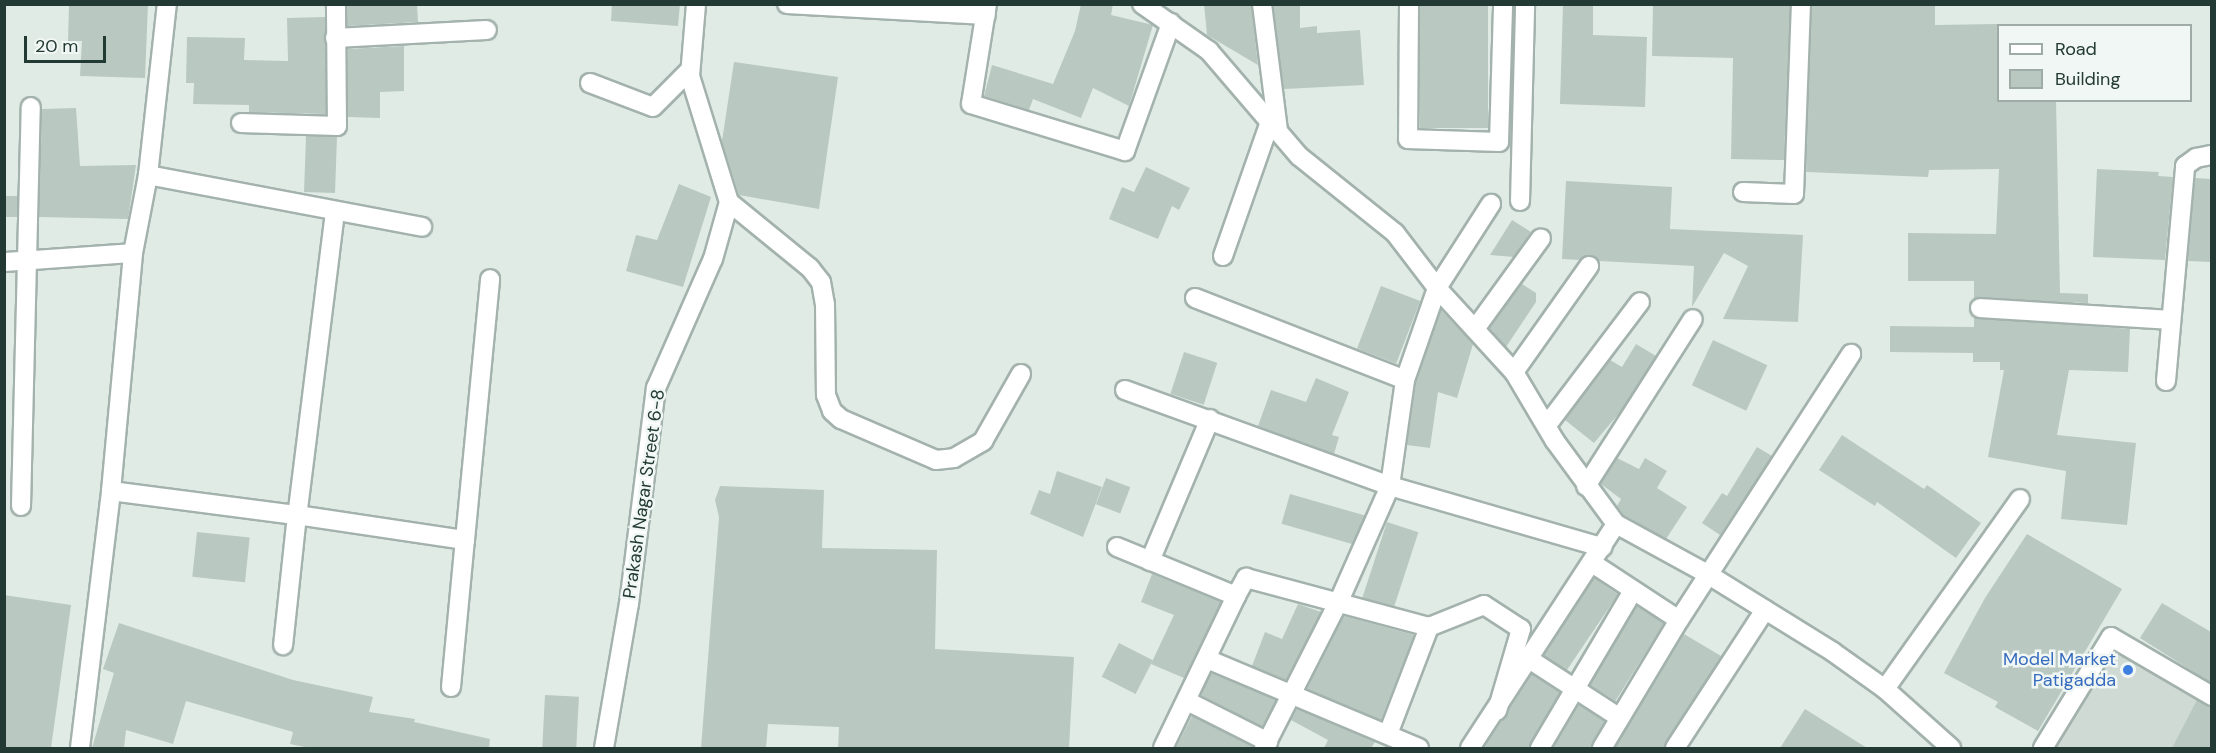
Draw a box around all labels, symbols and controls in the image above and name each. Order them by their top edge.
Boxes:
scale bar [27,24,110,62]
legend [1997,24,2192,102]
text: 20 m [35,34,78,58]
text: Road [2055,37,2097,61]
text: Building [2055,67,2120,91]
street label: Prakash Nagar Street 6-8 [619,388,669,600]
place label: Model Market Patigadda [2003,649,2116,692]
marker: Model Market Patigadda [2121,663,2135,677]

